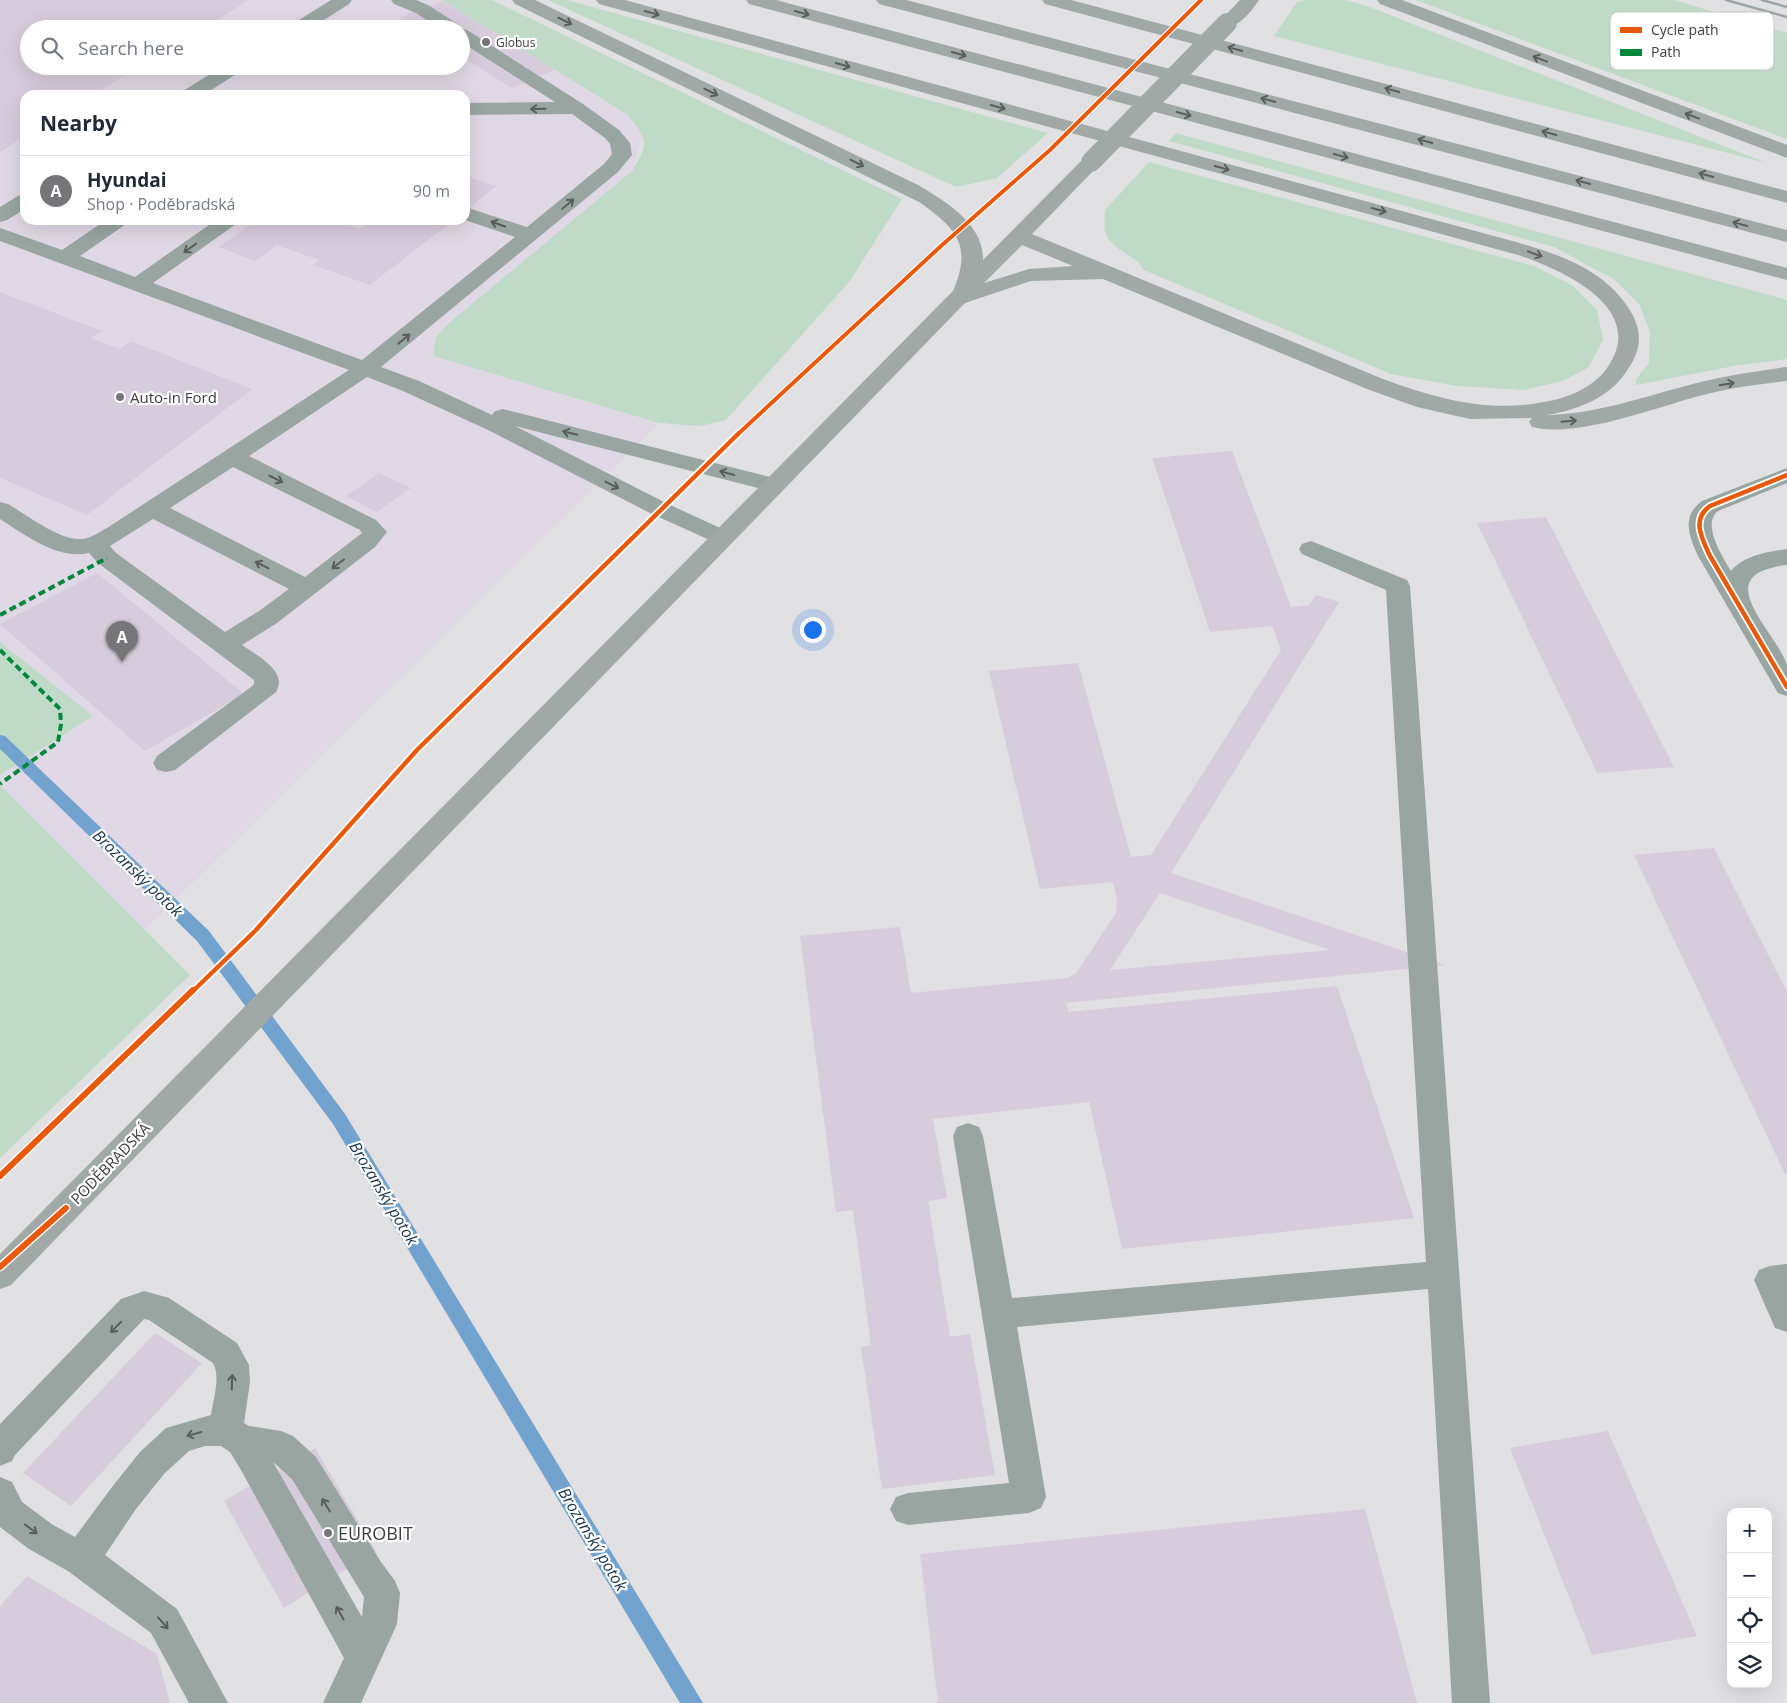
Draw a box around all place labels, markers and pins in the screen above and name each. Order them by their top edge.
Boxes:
place label: Globus [496,34,536,51]
marker: Globus [480,36,492,48]
place label: Auto-in Ford [130,387,217,407]
marker: Auto-in Ford [114,391,126,403]
pin: A [106,621,138,662]
place label: EUROBIT [338,1521,413,1545]
marker: EUROBIT [322,1527,334,1539]

